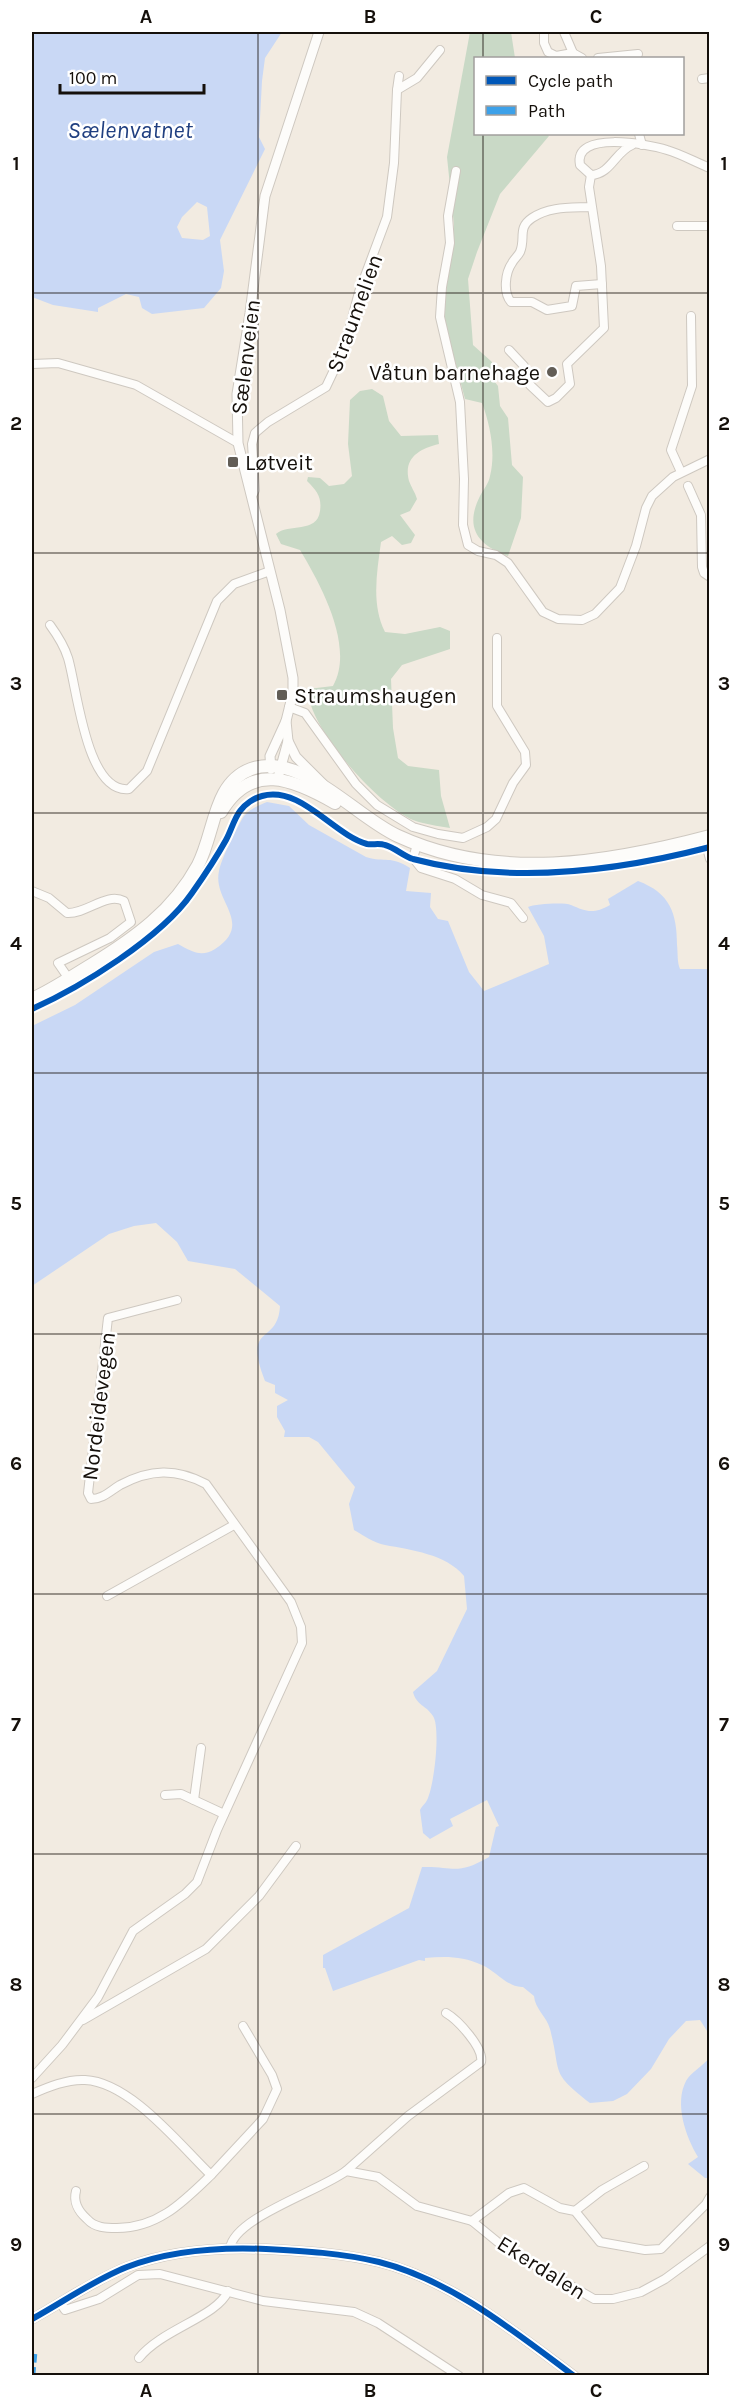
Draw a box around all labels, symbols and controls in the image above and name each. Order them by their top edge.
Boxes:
text: A [140,5,153,28]
text: B [364,5,376,28]
text: C [590,5,602,28]
scale bar [60,57,204,95]
legend [474,57,684,135]
text: 100 m [69,67,117,89]
text: Cycle path [528,70,613,92]
text: Path [528,100,566,122]
water label: Sælenvatnet [67,116,193,144]
text: 1 [12,152,20,175]
text: 1 [720,152,728,175]
street label: Straumelien [321,251,388,376]
street label: Sælenveien [226,298,266,416]
place label: Våtun barnehage [369,360,540,386]
marker: Våtun barnehage [545,365,559,379]
text: 2 [10,412,22,435]
text: 2 [718,412,730,435]
place label: Løtveit [245,450,313,476]
marker: Løtveit [226,455,240,469]
text: 3 [10,672,22,695]
text: 3 [718,672,730,695]
place label: Straumshaugen [294,683,457,709]
marker: Straumshaugen [275,688,289,702]
text: 4 [10,932,22,955]
text: 4 [718,932,730,955]
text: 5 [10,1192,22,1215]
text: 5 [718,1192,730,1215]
street label: Nordeidevegen [77,1330,121,1482]
text: 6 [10,1452,22,1475]
text: 6 [718,1452,730,1475]
text: 7 [11,1713,21,1736]
text: 7 [719,1713,729,1736]
text: 8 [10,1973,22,1996]
text: 8 [718,1973,730,1996]
street label: Ekerdalen [492,2230,591,2305]
text: 9 [10,2233,22,2256]
text: 9 [718,2233,730,2256]
text: A [140,2379,153,2402]
text: B [364,2379,376,2402]
text: C [590,2379,602,2402]

